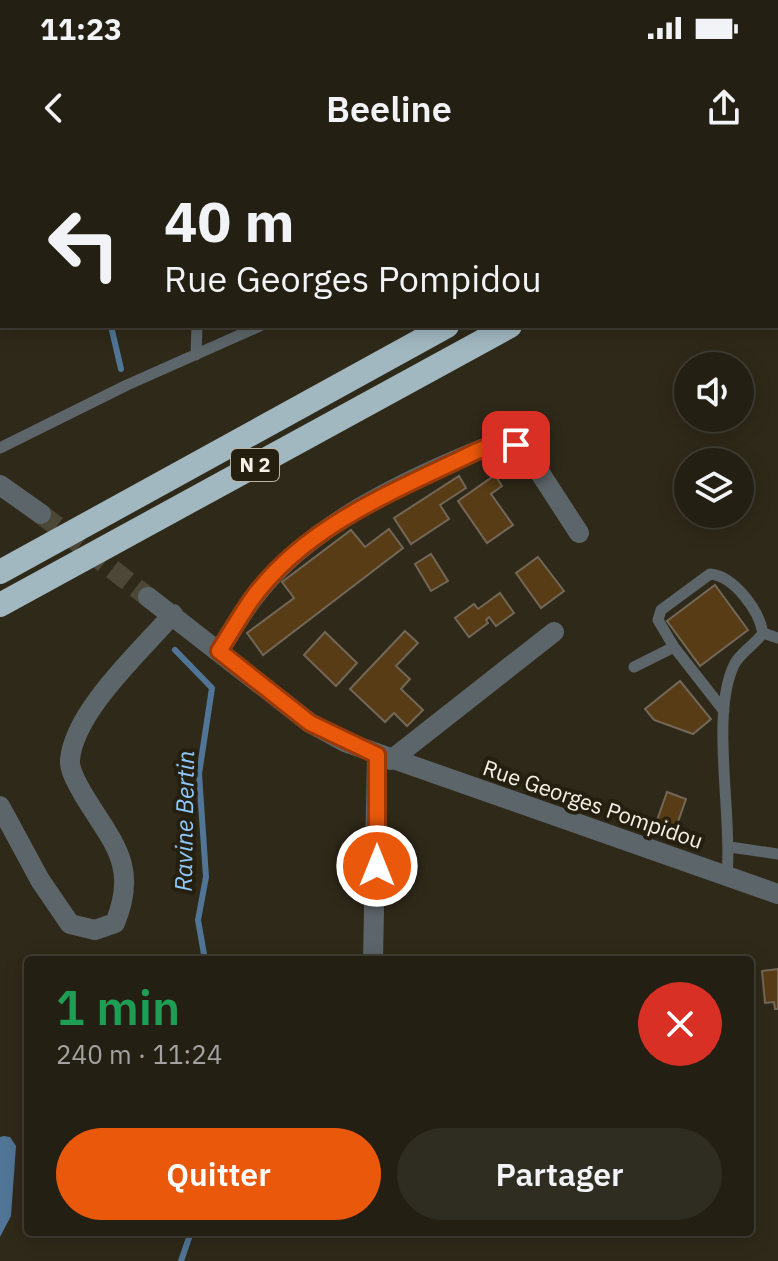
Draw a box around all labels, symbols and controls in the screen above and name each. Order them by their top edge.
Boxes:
text: 11:23 [40,9,122,48]
text: Beeline [326,85,452,132]
icon: back [32,86,76,130]
icon: share [702,86,746,130]
text: 40 m [164,185,294,257]
icon: left [32,192,136,296]
text: Rue Georges Pompidou [164,255,542,302]
map controls [674,352,754,528]
button: sound [674,352,754,432]
pin [482,411,550,479]
icon: arrive [494,423,538,467]
button: layers [674,448,754,528]
road number: N 2 [231,449,279,481]
water label: Ravine Bertin [167,750,201,892]
street label: Rue Georges Pompidou [479,752,707,855]
position arrow [335,824,419,908]
text: 1 min [56,976,180,1038]
button: close [638,982,722,1066]
text: 240 m · 11:24 [56,1037,222,1071]
button: Quitter [56,1128,381,1220]
button: Partager [397,1128,722,1220]

